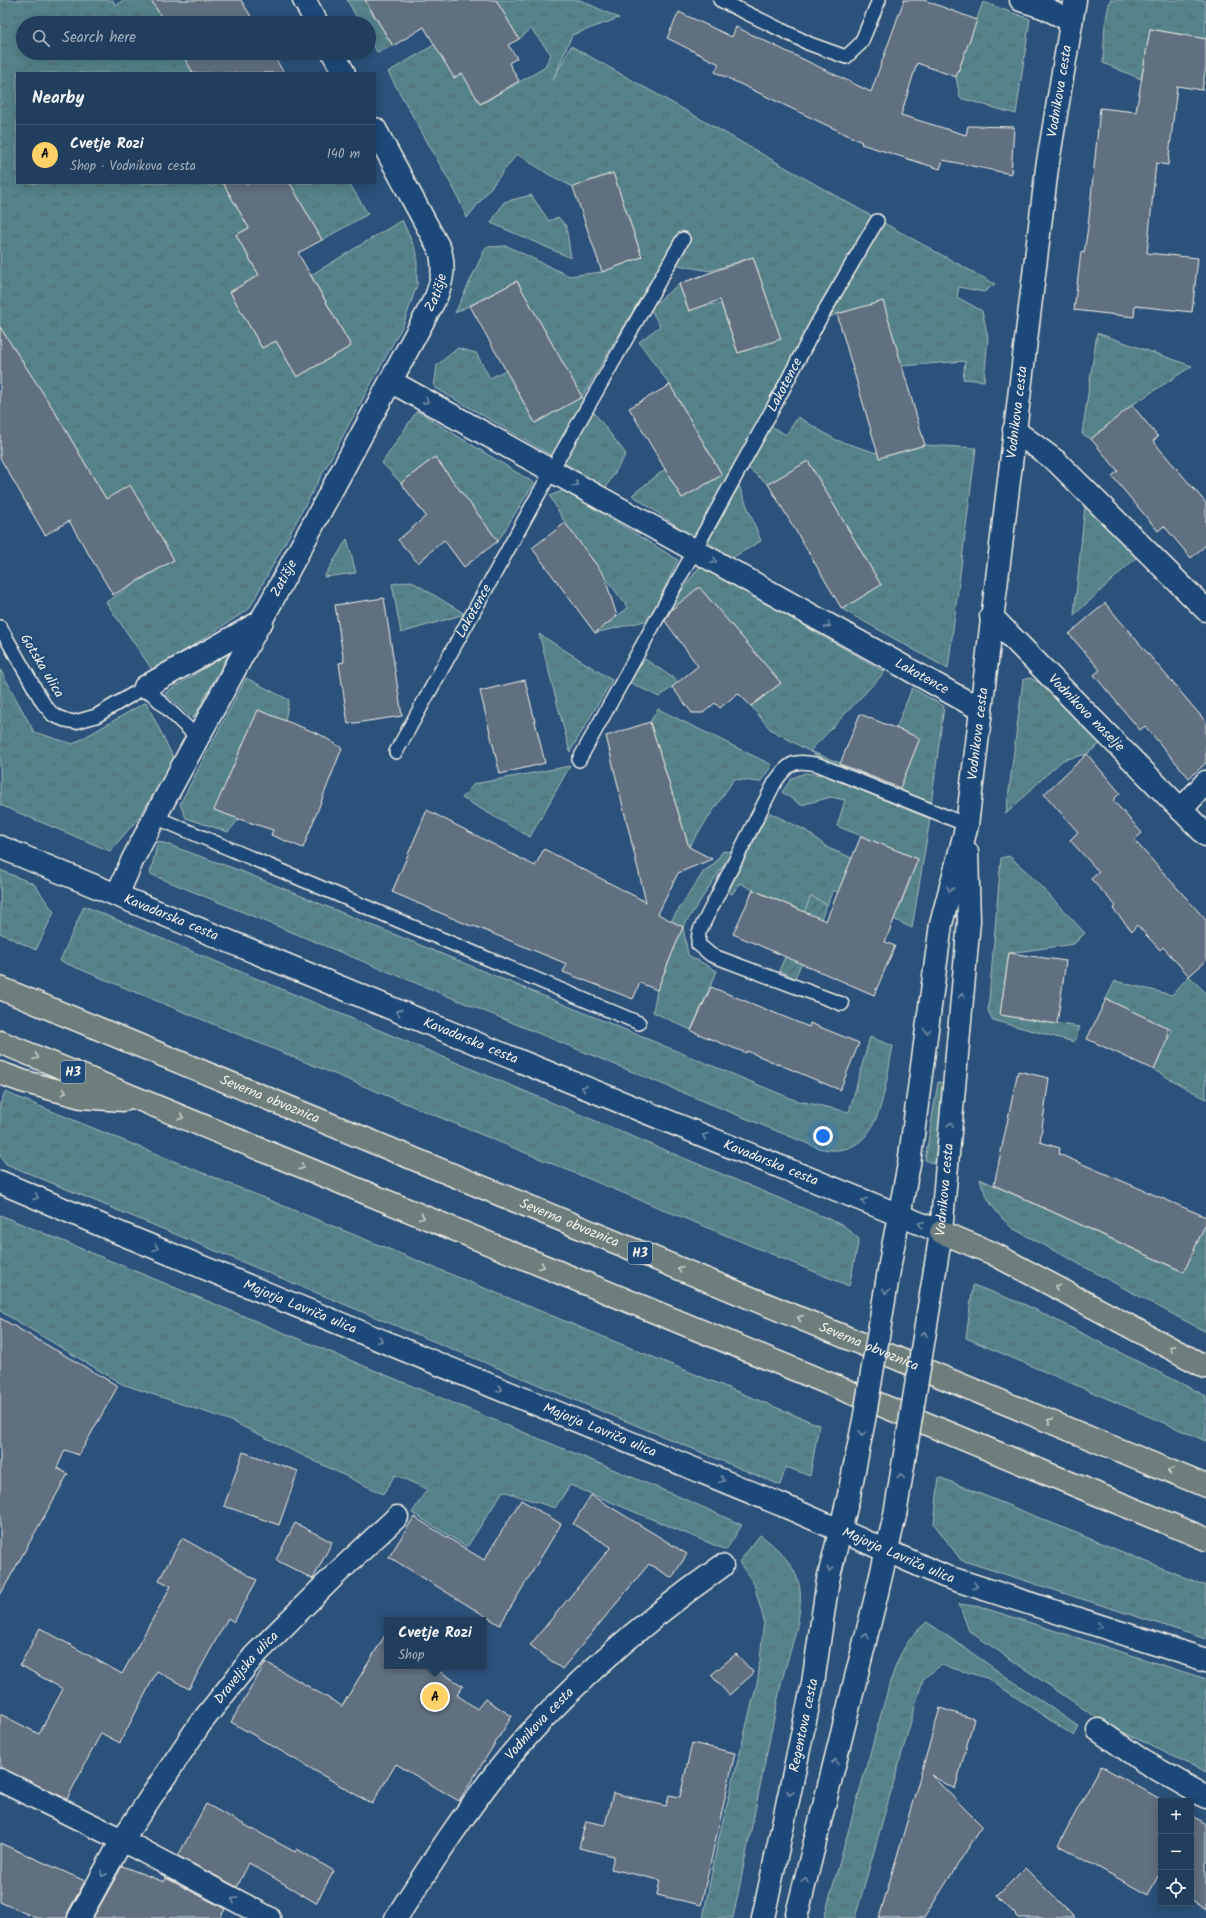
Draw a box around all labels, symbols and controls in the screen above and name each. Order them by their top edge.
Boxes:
search box [16,16,376,60]
text: Search here [62,26,136,50]
icon: search [30,27,52,49]
street label: Vodnikova cesta [1041,43,1078,139]
text: Nearby [32,85,84,112]
text: Cvetje Rozi [70,132,144,156]
text: A [41,144,49,165]
text: 140 m [327,144,360,165]
text: Shop · Vodnikova cesta [70,156,196,177]
street label: Zatišje [419,271,453,316]
street label: Lakotence [762,353,809,416]
street label: Vodnikova cesta [1001,365,1034,460]
one-way arrow [422,396,429,403]
one-way arrow [572,480,579,487]
street label: Zatišje [265,555,303,601]
one-way arrow [710,557,717,564]
street label: Lakotence [450,579,498,642]
one-way arrow [823,620,831,627]
street label: Gotska ulica [14,630,70,702]
street label: Lakotence [891,653,953,701]
street label: Vodnikovo naselje [1043,669,1130,758]
street label: Vodnikova cesta [962,686,995,781]
one-way arrow [946,886,955,893]
street label: Kavadarska cesta [120,888,222,947]
one-way arrow [958,993,967,999]
one-way arrow [396,1008,403,1016]
street label: Kavadarska cesta [420,1012,521,1070]
one-way arrow [923,1028,932,1034]
one-way arrow [32,1052,40,1060]
road number: H3 [61,1061,85,1083]
street label: Severna obvoznica [217,1069,323,1130]
one-way arrow [581,1084,588,1092]
one-way arrow [61,1088,67,1096]
one-way arrow [177,1112,185,1120]
one-way arrow [946,1122,955,1128]
your location [813,1126,833,1146]
one-way arrow [701,1133,708,1141]
street label: Kavadarska cesta [720,1134,822,1192]
street label: Vodnikova cesta [930,1142,960,1238]
one-way arrow [297,1162,305,1170]
one-way arrow [32,1193,39,1201]
street label: Severna obvoznica [516,1193,623,1254]
one-way arrow [861,1198,868,1206]
one-way arrow [418,1212,425,1220]
one-way arrow [917,1221,924,1229]
road number: H3 [628,1242,652,1264]
one-way arrow [151,1243,159,1251]
one-way arrow [538,1262,545,1270]
one-way arrow [676,1266,684,1274]
street label: Majorja Lavriča ulica [240,1274,360,1340]
one-way arrow [1053,1285,1061,1292]
one-way arrow [882,1288,891,1294]
one-way arrow [797,1315,804,1323]
street label: Severna obvoznica [816,1316,922,1377]
one-way arrow [919,1331,927,1337]
one-way arrow [376,1335,383,1343]
one-way arrow [1168,1346,1176,1353]
one-way arrow [495,1384,503,1392]
street label: Majorja Lavriča ulica [540,1397,660,1463]
one-way arrow [1046,1418,1053,1426]
one-way arrow [858,1429,866,1436]
one-way arrow [1166,1467,1173,1475]
one-way arrow [896,1473,905,1479]
one-way arrow [718,1476,725,1484]
street label: Majorja Lavriča ulica [838,1522,957,1590]
one-way arrow [827,1566,835,1572]
one-way arrow [971,1582,978,1590]
popup [384,1617,486,1669]
text: Cvetje Rozi [398,1621,472,1645]
one-way arrow [1095,1621,1102,1630]
street label: Draveljska ulica [209,1626,284,1709]
one-way arrow [861,1633,870,1640]
text: Shop [398,1645,424,1666]
street label: Regentova cesta [783,1677,825,1774]
pin: A [422,1682,448,1712]
street label: Vodnikova cesta [500,1682,579,1765]
one-way arrow [830,1759,838,1765]
one-way arrow [786,1790,794,1797]
map controls [1158,1798,1194,1906]
button: + [1158,1798,1194,1834]
button: − [1158,1834,1194,1870]
one-way arrow [100,1870,108,1877]
button: locate [1158,1870,1194,1906]
one-way arrow [801,1877,809,1883]
one-way arrow [231,1897,238,1904]

